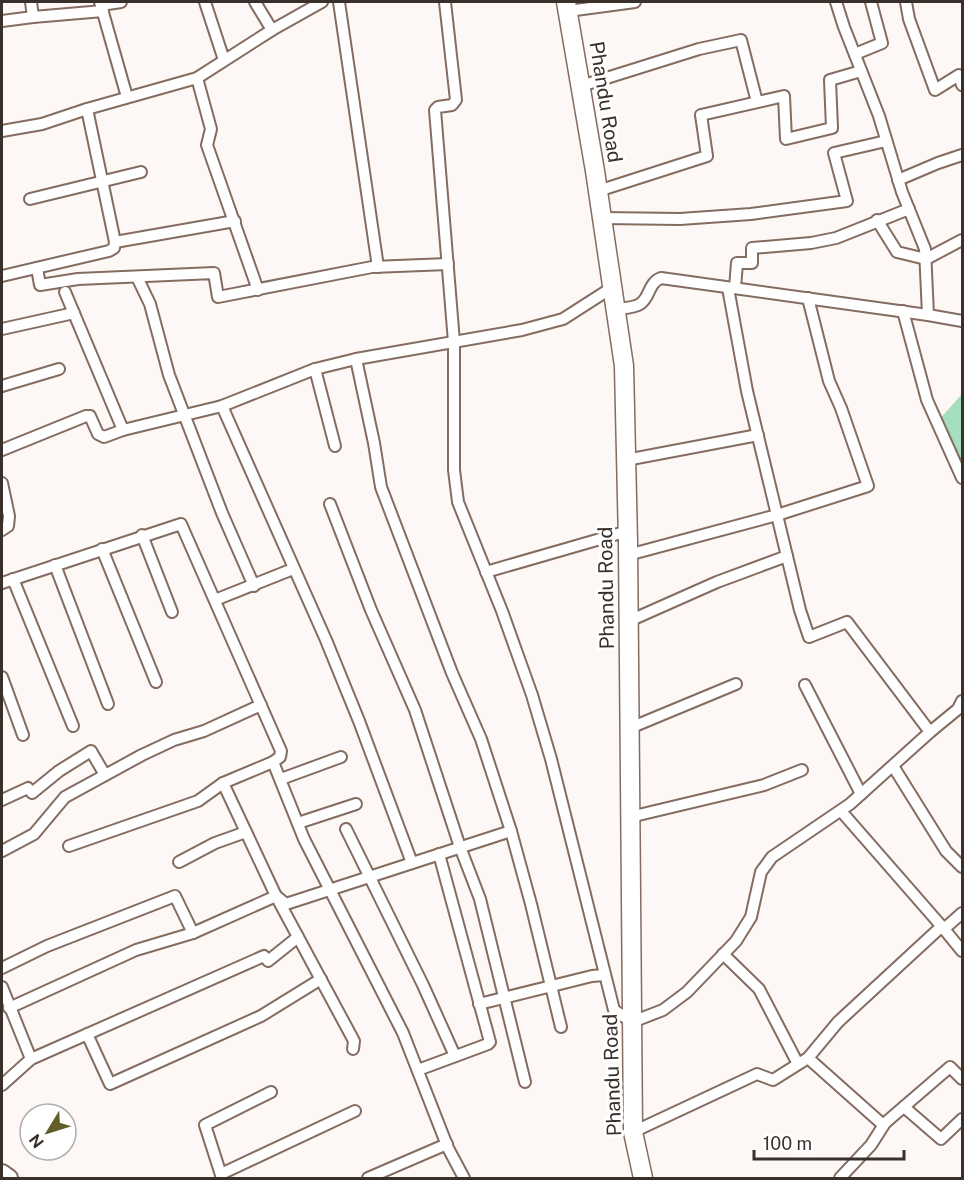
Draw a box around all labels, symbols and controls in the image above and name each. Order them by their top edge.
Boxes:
street label: Phandu Road [585,40,627,164]
street label: Phandu Road [593,527,619,649]
street label: Phandu Road [598,1013,626,1137]
north arrow [18,1102,78,1162]
scale bar [754,1123,904,1161]
text: N [25,1130,48,1152]
text: 100 m [763,1133,812,1154]

